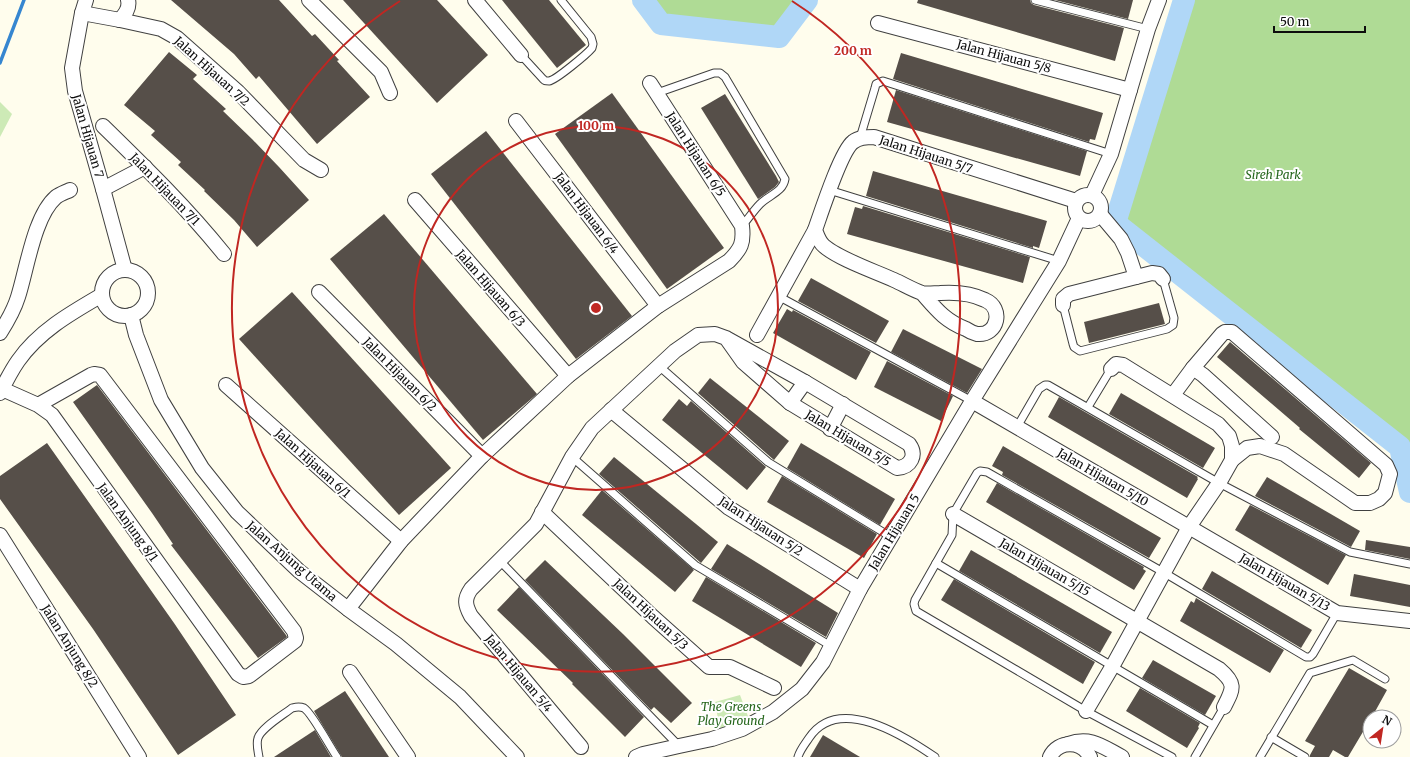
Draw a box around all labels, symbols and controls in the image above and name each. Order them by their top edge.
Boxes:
scale bar [1274,8,1365,34]
text: 50 m [1280,14,1309,29]
street label: Jalan Hijauan 7/2 [170,32,253,109]
street label: Jalan Hijauan 5/8 [954,36,1053,76]
text: 200 m [834,43,872,58]
street label: Jalan Hijauan 7 [69,92,107,180]
street label: Jalan Hijauan 6/5 [663,108,729,199]
text: 100 m [578,118,614,133]
street label: Jalan Hijauan 5/7 [877,132,975,176]
street label: Jalan Hijauan 7/1 [126,149,204,229]
park label: Sireh Park [1245,167,1301,182]
street label: Jalan Hijauan 6/4 [551,169,623,257]
street label: Jalan Hijauan 6/3 [453,246,529,330]
centre of rings [589,301,603,315]
street label: Jalan Hijauan 6/2 [359,333,440,414]
street label: Jalan Hijauan 5/5 [802,406,893,469]
street label: Jalan Hijauan 6/1 [272,425,354,501]
street label: Jalan Hijauan 5/10 [1054,444,1151,509]
street label: Jalan Anjung 8/1 [94,479,162,565]
street label: Jalan Hijauan 5 [865,491,923,574]
street label: Jalan Hijauan 5/2 [715,493,806,559]
street label: Jalan Anjung Utama [243,517,341,605]
street label: Jalan Hijauan 5/15 [996,534,1093,599]
street label: Jalan Hijauan 5/13 [1236,550,1333,614]
street label: Jalan Hijauan 5/3 [610,575,692,653]
street label: Jalan Anjung 8/2 [38,601,102,690]
street label: Jalan Hijauan 5/4 [481,630,556,715]
park label: The Greens Play Ground [698,699,764,728]
north arrow [1362,709,1402,749]
text: N [1380,712,1395,729]

